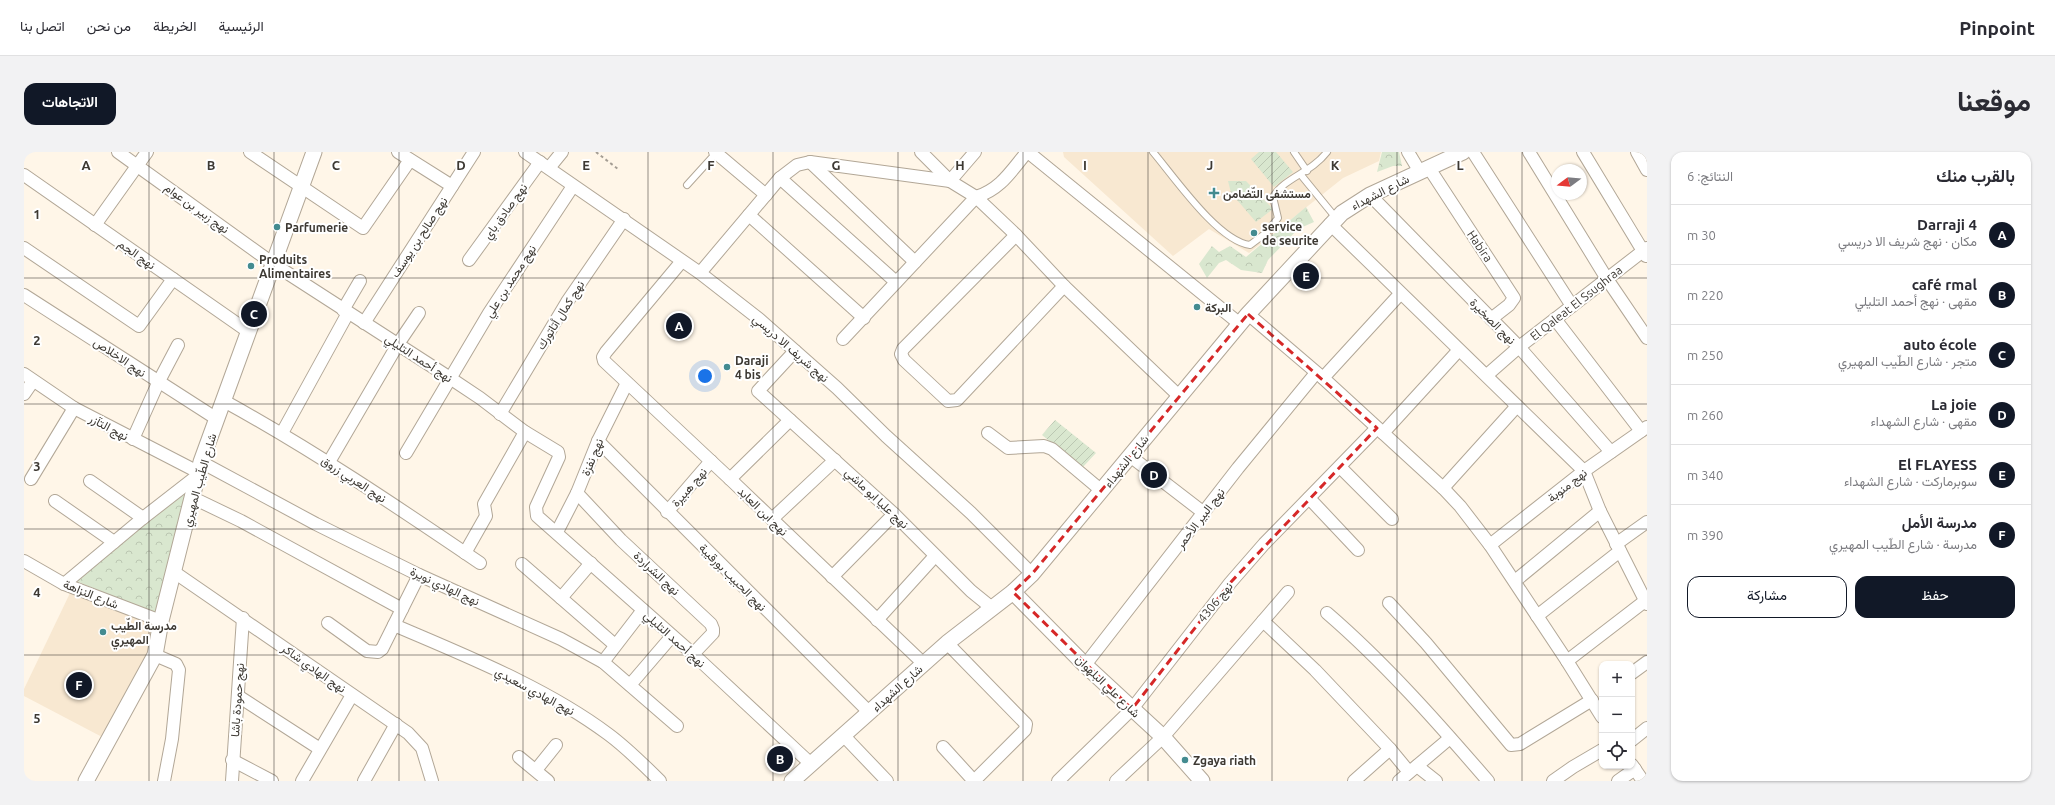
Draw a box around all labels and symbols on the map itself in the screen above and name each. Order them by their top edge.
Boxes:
text: A [81,158,91,172]
text: B [207,158,216,172]
text: C [332,158,341,172]
text: D [456,158,466,172]
text: E [582,158,590,172]
text: F [707,158,715,172]
text: G [832,158,841,172]
text: H [955,158,965,172]
text: I [1083,158,1087,172]
text: J [1207,158,1213,172]
text: K [1331,158,1340,172]
text: L [1456,158,1464,172]
north arrow [1551,164,1587,200]
street label: شارع الشهداء [1349,172,1412,215]
street label: نهج زبير بن عوام [161,180,232,238]
street label: نهج صادق باي [480,181,533,244]
place label: مستشفى التّضامن [1223,186,1311,201]
marker: مستشفى التّضامن [1208,187,1220,199]
street label: نهج صالح بن يوسف [388,194,452,281]
text: 1 [33,207,41,221]
place label: service de seurite [1262,220,1319,247]
place label: Parfumerie [285,221,348,234]
marker: Parfumerie [272,222,282,232]
marker: service de seurite [1249,228,1259,238]
street label: Habira [1465,228,1495,264]
street label: نهج الجم [114,237,158,274]
street label: نهج محمد بن علي [482,242,542,322]
place label: Produits Alimentaires [259,253,331,280]
marker: Produits Alimentaires [246,261,256,271]
pin: E [1293,261,1319,291]
street label: El Qaleat El Ssughraa [1527,263,1625,343]
street label: نهج كمال أتاتورك [534,278,589,354]
street label: نهج الصخيرة [1465,295,1519,349]
pin: C [241,299,267,329]
place label: البركة [1205,301,1231,316]
marker: البركة [1192,302,1202,312]
pin: A [666,311,692,341]
street label: نهج شريف الا دريسي [748,312,831,387]
street label: نهج أحمد التليلي [381,331,455,388]
text: 2 [33,333,41,347]
street label: نهج الاخلاص [90,335,149,382]
place label: Daraji 4 bis [735,354,769,381]
marker: Daraji 4 bis [722,362,732,372]
your location [695,366,715,386]
street label: نهج التآزر [85,411,131,445]
street label: شارع الطّيب المهيري [178,432,222,529]
street label: شارع الشهداء [1101,432,1153,492]
street label: نهج نفزة [579,436,608,479]
street label: نهج العربي زروق [317,453,389,508]
text: 3 [33,459,41,473]
pin: D [1141,460,1167,490]
street label: نهج هبيرة [669,465,712,511]
street label: نهج عليا ابو ماشي [840,465,911,534]
street label: نهج منوبة [1545,466,1591,507]
street label: نهج ابن العابد [733,484,791,540]
street label: نهج البير الأحمر [1173,485,1229,553]
street label: نهج الحبيب بورقيبة [695,541,769,615]
street label: نهج الشراردة [629,549,683,600]
street label: نهج الهادي نويرة [407,564,482,611]
street label: شارع النزاهة [60,577,120,614]
street label: نهج 4306 [1195,579,1237,626]
text: 4 [33,585,41,599]
street label: نهج أحمد التليلي [639,608,708,673]
place label: مدرسة الطّيب المهيري [111,617,177,650]
marker: مدرسة الطّيب المهيري [98,627,108,637]
street label: نهج الهادي شاكر [276,641,349,698]
street label: شارع علي البلهوان [1071,652,1143,723]
street label: شارع الشهداء [869,662,927,716]
street label: نهج حمودة باشا [228,663,249,738]
street label: نهج الهادي سعيدي [491,665,577,721]
pin: F [66,670,92,700]
text: 5 [33,711,41,725]
pin: B [767,744,793,774]
place label: Zgaya riath [1193,754,1256,767]
marker: Zgaya riath [1180,755,1190,765]

